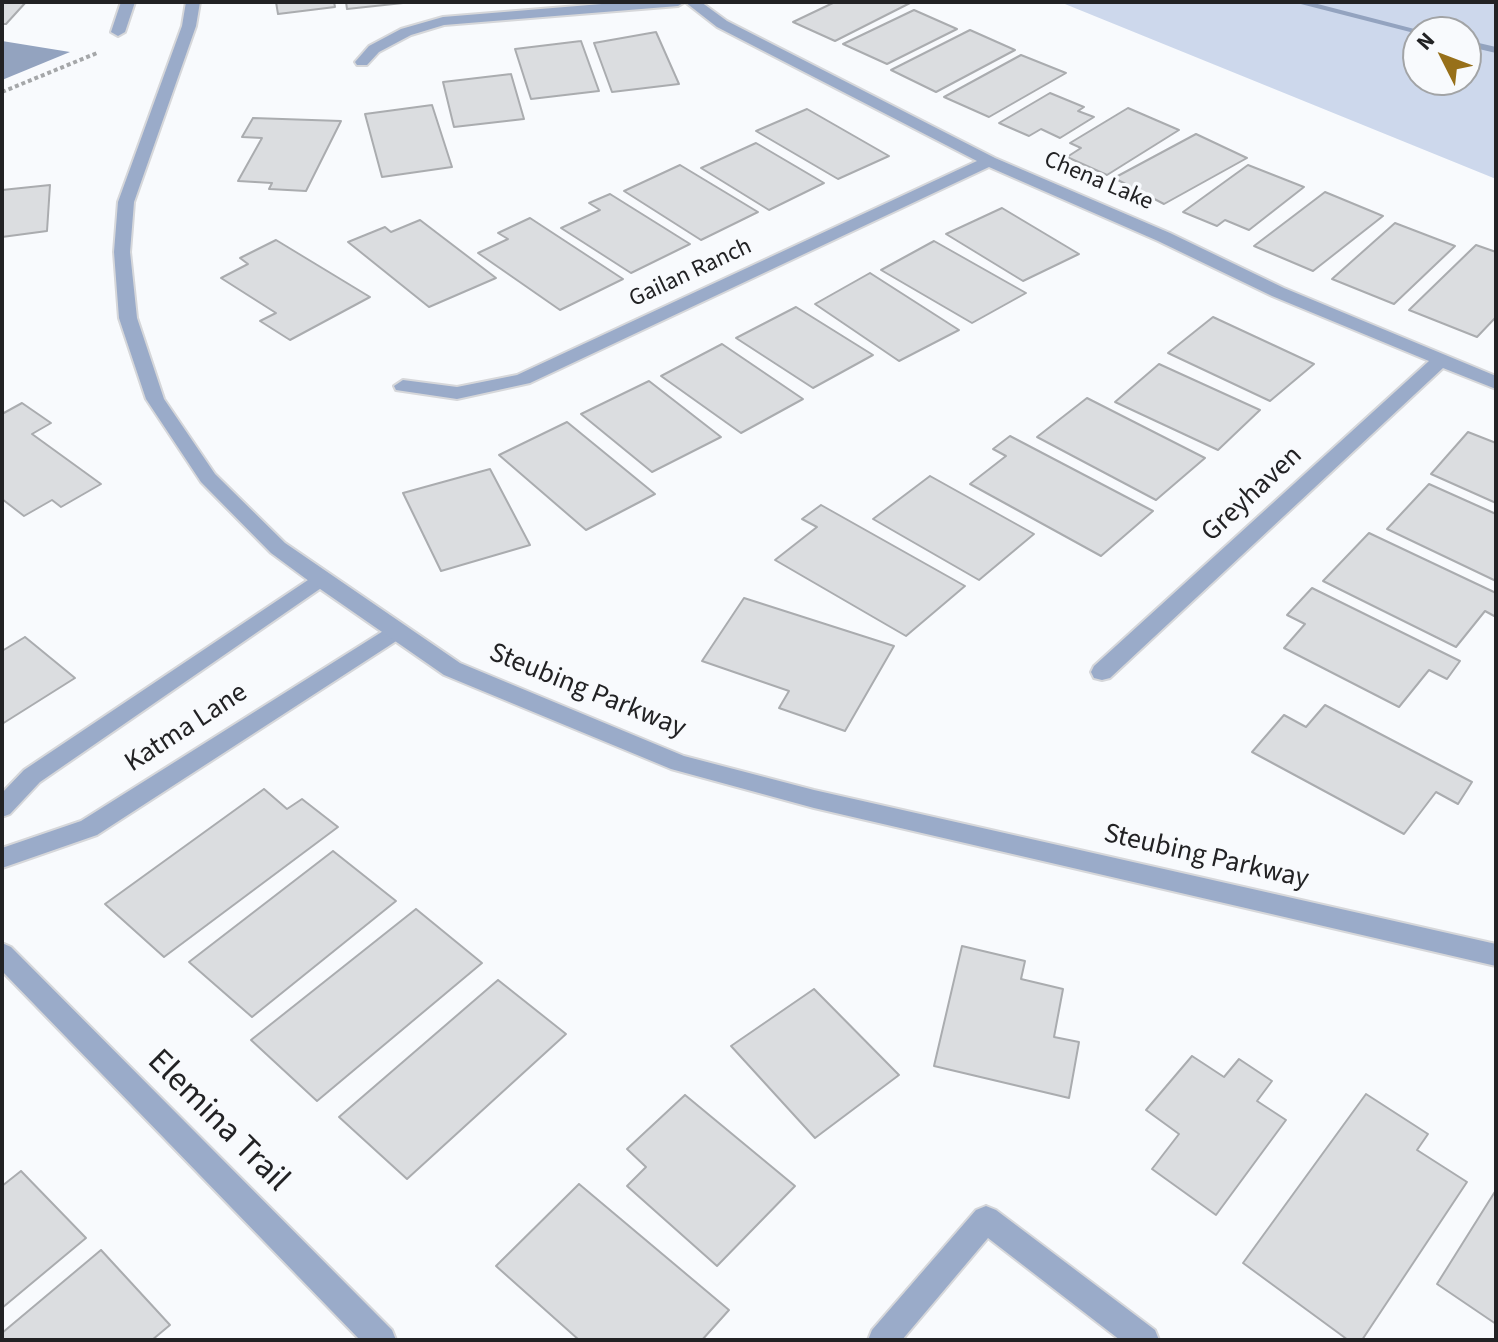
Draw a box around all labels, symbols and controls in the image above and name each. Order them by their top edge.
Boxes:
north arrow [1402,16,1482,96]
text: N [1409,25,1442,57]
street label: Chena Lake [1039,146,1157,218]
street label: Gailan Ranch [625,233,757,315]
street label: Greyhaven [1196,440,1310,550]
street label: Steubing Parkway [484,637,690,747]
street label: Katma Lane [119,677,255,781]
street label: Steubing Parkway [1100,818,1312,898]
street label: Elemina Trail [137,1042,297,1202]

